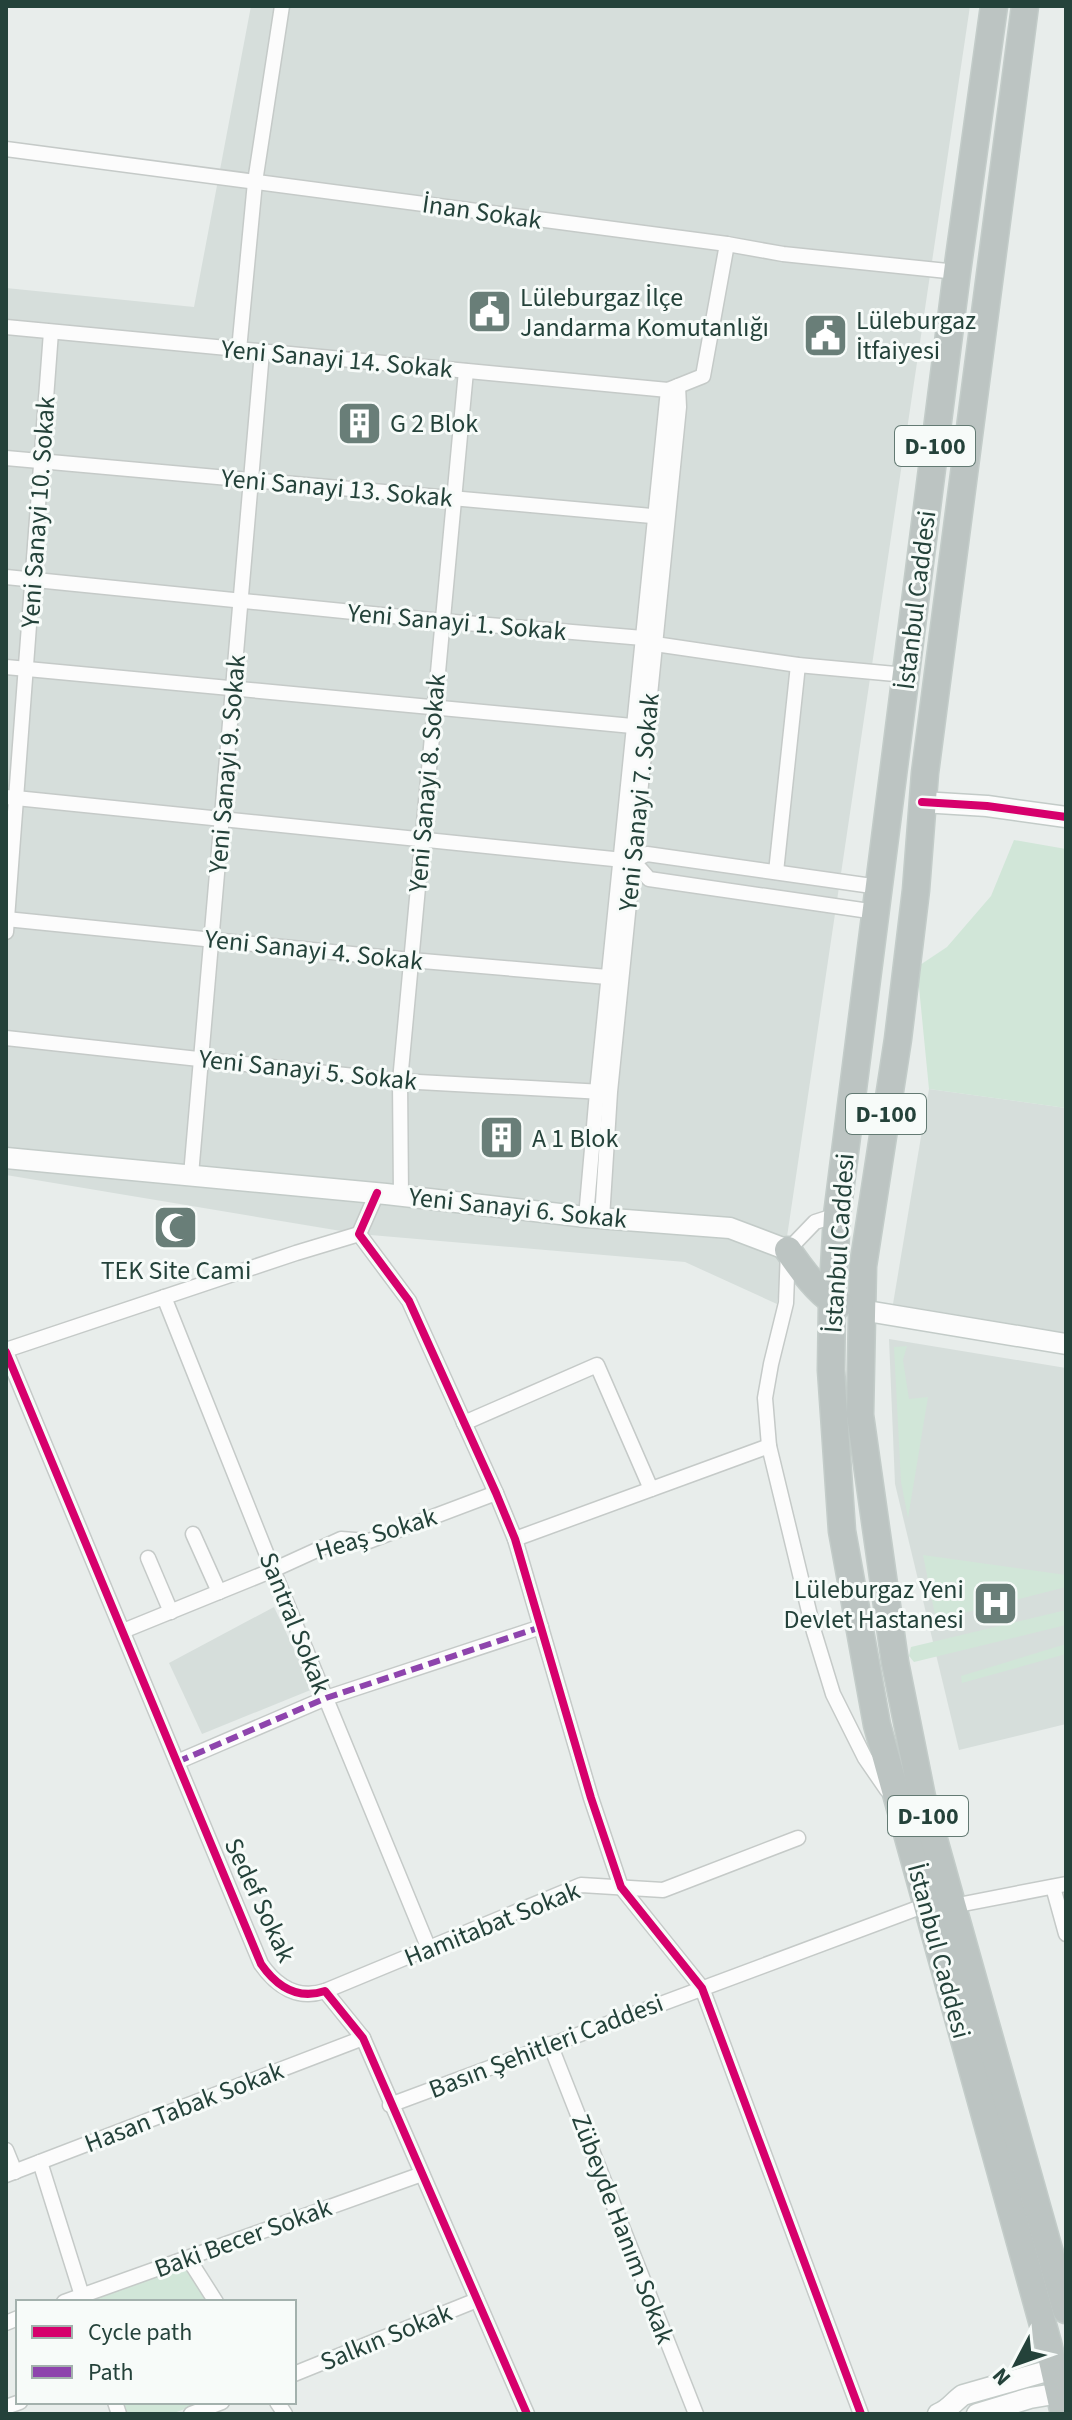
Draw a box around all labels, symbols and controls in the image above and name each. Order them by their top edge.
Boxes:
street label: İnan Sokak [420,185,544,239]
place label: Lüleburgaz İlçe Jandarma Komutanlığı [520,279,769,346]
public building icon: Lüleburgaz İlçe Jandarma Komutanlığı [465,288,513,336]
place label: Lüleburgaz İtfaiyesi [856,302,976,369]
public building icon: Lüleburgaz İtfaiyesi [801,311,849,359]
street label: Yeni Sanayi 14. Sokak [219,330,454,388]
street label: Yeni Sanayi 10. Sokak [11,395,65,630]
building icon: G 2 Blok [335,399,383,447]
place label: G 2 Blok [390,405,478,442]
road number: D-100 [895,426,975,466]
street label: Yeni Sanayi 13. Sokak [219,459,454,517]
street label: İstanbul Caddesi [887,508,945,692]
street label: Yeni Sanayi 1. Sokak [345,594,568,650]
street label: Yeni Sanayi 9. Sokak [199,653,255,876]
street label: Yeni Sanayi 8. Sokak [399,672,455,895]
street label: Yeni Sanayi 7. Sokak [609,691,669,914]
street label: Yeni Sanayi 4. Sokak [202,920,425,980]
street label: Yeni Sanayi 5. Sokak [196,1040,419,1100]
road number: D-100 [846,1094,926,1134]
building icon: A 1 Blok [477,1114,525,1162]
place label: A 1 Blok [532,1120,618,1157]
street label: İstanbul Caddesi [814,1152,864,1334]
street label: Yeni Sanayi 6. Sokak [406,1178,629,1238]
mosque icon: TEK Site Cami [152,1203,200,1251]
place label: TEK Site Cami [101,1252,251,1289]
street label: Heaş Sokak [311,1498,441,1570]
street label: Santral Sokak [250,1547,340,1700]
place label: Lüleburgaz Yeni Devlet Hastanesi [783,1571,964,1638]
hospital icon: Lüleburgaz Yeni Devlet Hastanesi [971,1580,1019,1628]
road number: D-100 [888,1796,968,1836]
street label: Sedef Sokak [215,1832,305,1968]
street label: İstanbul Caddesi [898,1859,980,2043]
street label: Hamitabat Sokak [399,1872,586,1976]
street label: Basın Şehitleri Caddesi [423,1984,669,2108]
street label: Hasan Tabak Sokak [79,2052,289,2162]
street label: Zübeyde Hanım Sokak [562,2109,684,2349]
street label: Baki Becer Sokak [149,2189,337,2287]
street label: Salkın Sokak [315,2294,457,2380]
legend [16,2300,296,2404]
text: Cycle path [88,2315,192,2350]
north arrow [976,2324,1056,2404]
text: Path [88,2355,134,2390]
text: N [985,2360,1019,2392]

